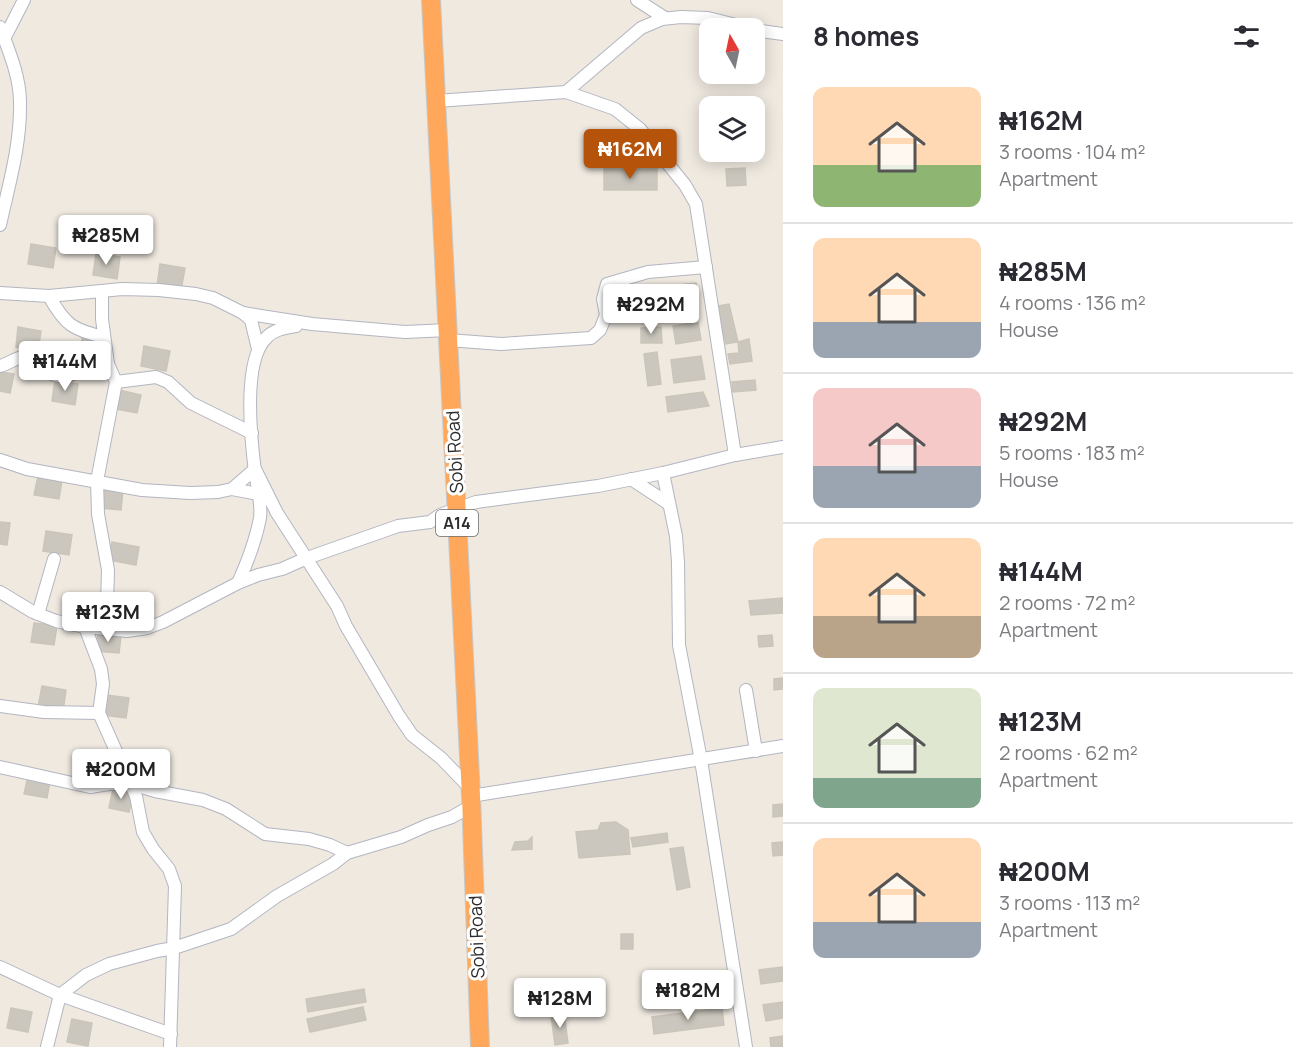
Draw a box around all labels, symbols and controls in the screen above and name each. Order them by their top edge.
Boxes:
north arrow [699,18,765,84]
map controls [699,18,765,162]
text: 8 homes [813,18,919,54]
icon: filters [1230,20,1263,53]
button: layers [699,96,765,162]
text: ₦162M [999,102,1083,138]
icon: home [861,111,933,183]
pin: ₦162M [588,129,672,180]
text: ₦162M [598,135,662,162]
text: 3 rooms · 104 m² [999,138,1145,165]
text: Apartment [999,165,1098,192]
pin: ₦285M [64,215,148,266]
text: ₦285M [72,221,140,248]
text: ₦285M [999,253,1087,289]
icon: home [861,262,933,334]
pin: ₦292M [609,284,693,335]
text: 4 rooms · 136 m² [999,289,1146,316]
text: ₦292M [617,290,685,317]
text: House [999,316,1059,343]
pin: ₦144M [23,341,107,392]
text: ₦144M [33,347,97,374]
text: ₦292M [999,403,1087,439]
street label: Sobi Road [440,410,468,494]
icon: home [861,412,933,484]
text: 5 rooms · 183 m² [999,439,1145,466]
text: House [999,466,1059,493]
road number: A14 [436,510,478,536]
text: ₦144M [999,553,1083,589]
icon: home [861,562,933,634]
text: 2 rooms · 72 m² [999,589,1135,616]
pin: ₦123M [66,592,150,643]
text: ₦123M [76,598,140,625]
text: Apartment [999,616,1098,643]
text: ₦123M [999,703,1082,739]
icon: home [861,712,933,784]
text: 2 rooms · 62 m² [999,739,1138,766]
pin: ₦200M [79,749,163,800]
text: ₦200M [86,755,156,782]
text: Apartment [999,766,1098,793]
text: ₦200M [999,853,1090,889]
icon: home [861,862,933,934]
text: 3 rooms · 113 m² [999,889,1140,916]
street label: Sobi Road [463,895,489,979]
text: Apartment [999,916,1098,943]
pin: ₦182M [646,970,730,1021]
text: ₦182M [656,976,720,1003]
pin: ₦128M [518,978,602,1029]
text: ₦128M [528,984,592,1011]

